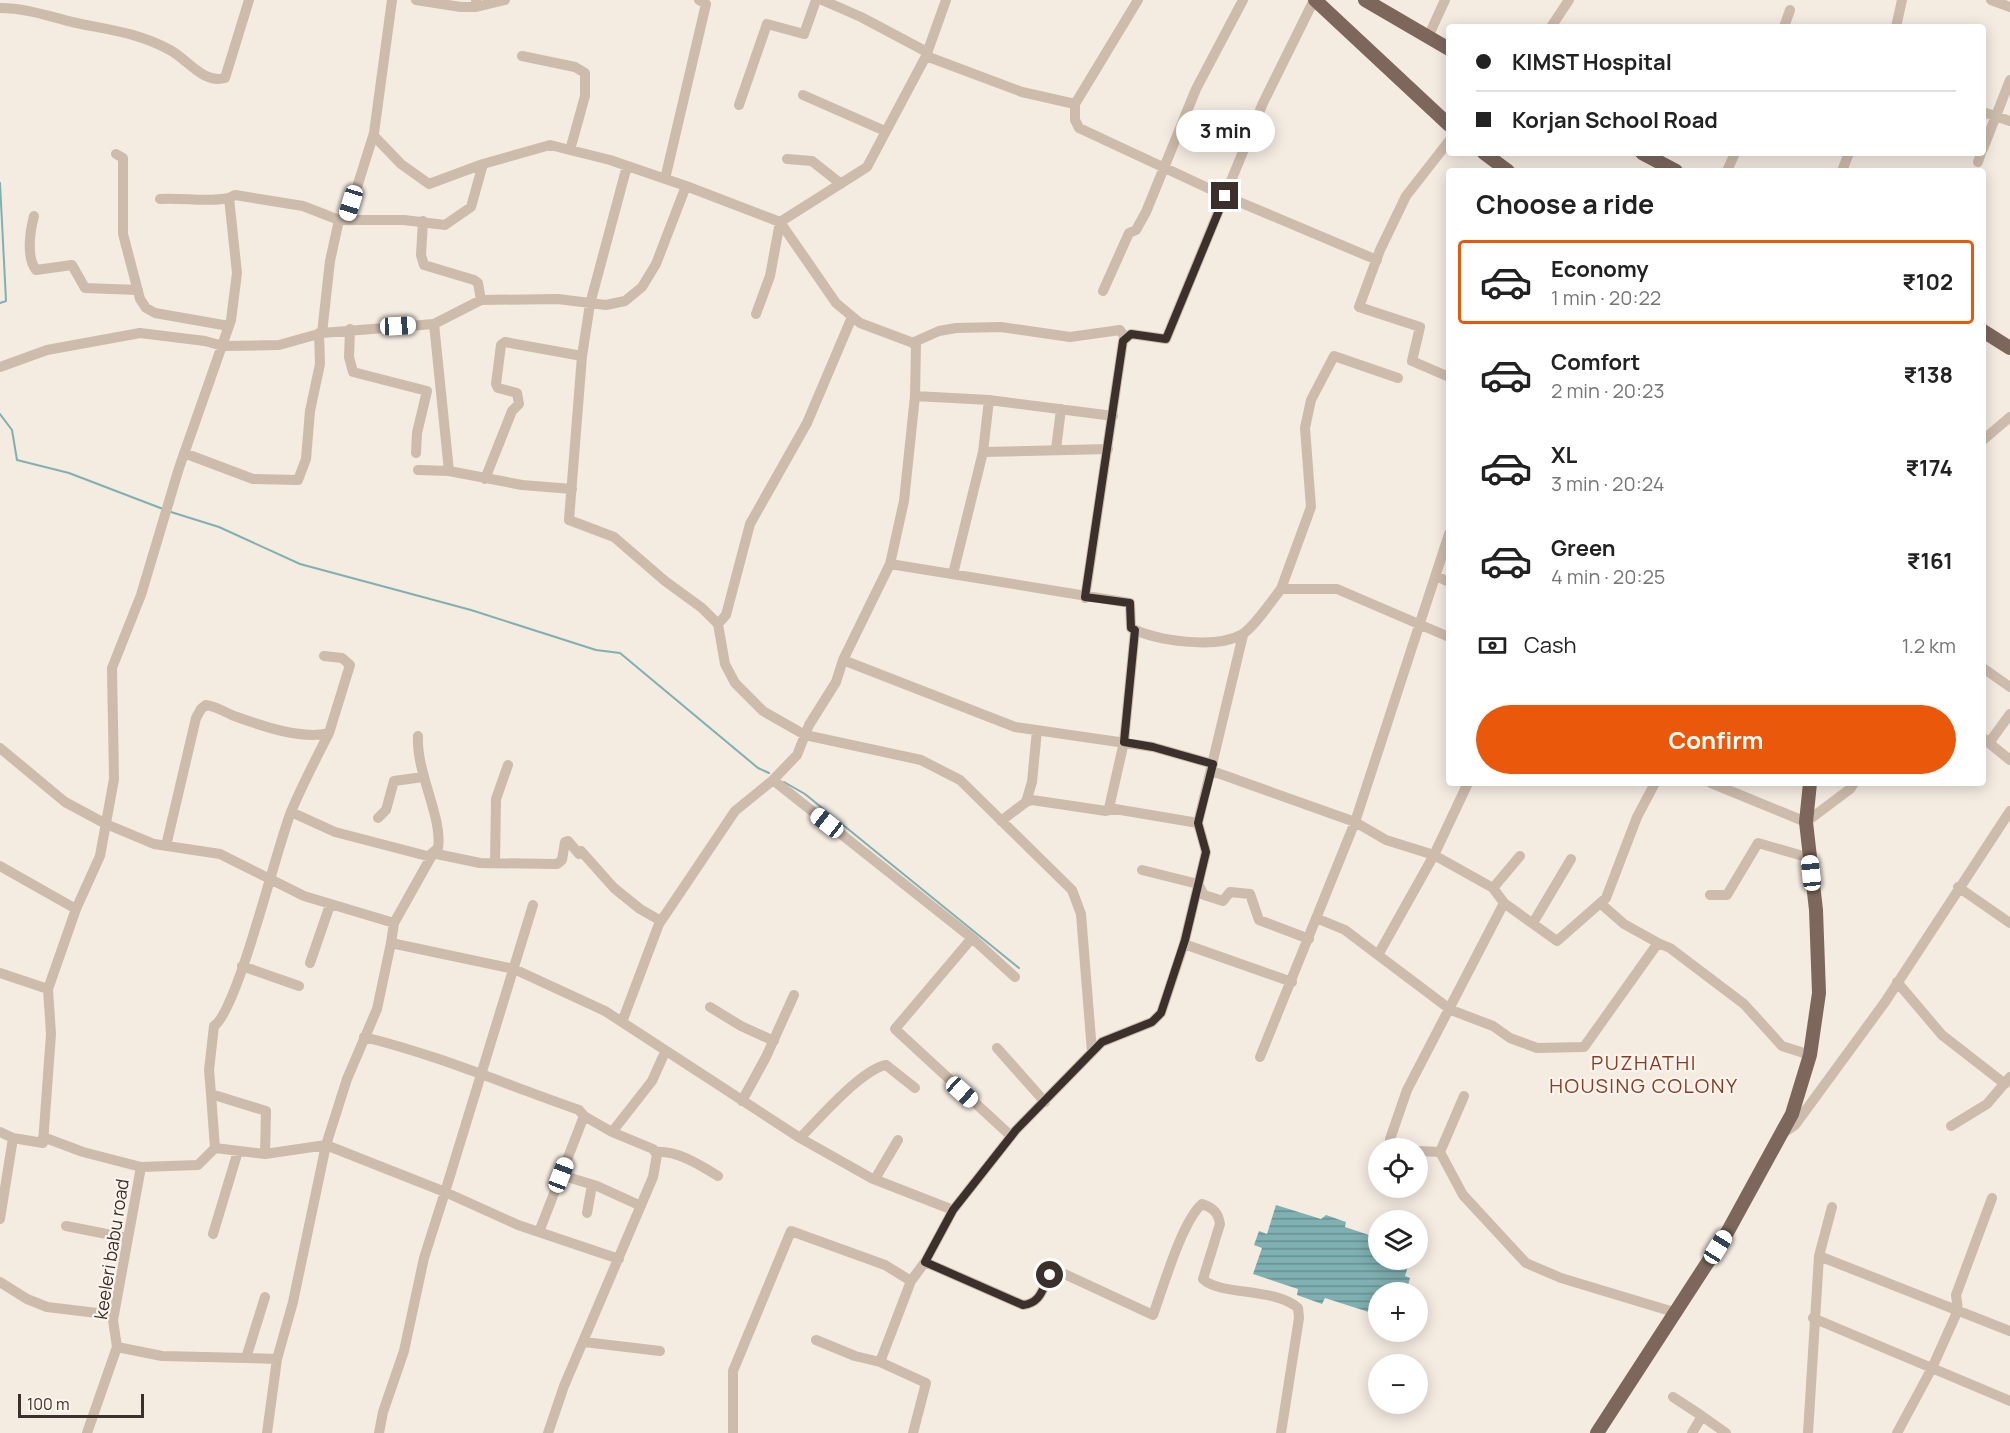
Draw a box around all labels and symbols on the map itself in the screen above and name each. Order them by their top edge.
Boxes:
callout: 3 min [1176,109,1274,151]
route end [1211,182,1238,209]
car [337,183,365,223]
car [380,316,416,336]
car [807,805,847,841]
car [1800,854,1822,892]
district label: PUZHATHI HOUSING COLONY [1549,1049,1739,1099]
car [943,1073,981,1111]
car [546,1155,576,1195]
street label: keeleri babu road [88,1177,134,1321]
car [1701,1227,1735,1267]
route start [1036,1261,1063,1288]
scale bar [18,1391,144,1418]

